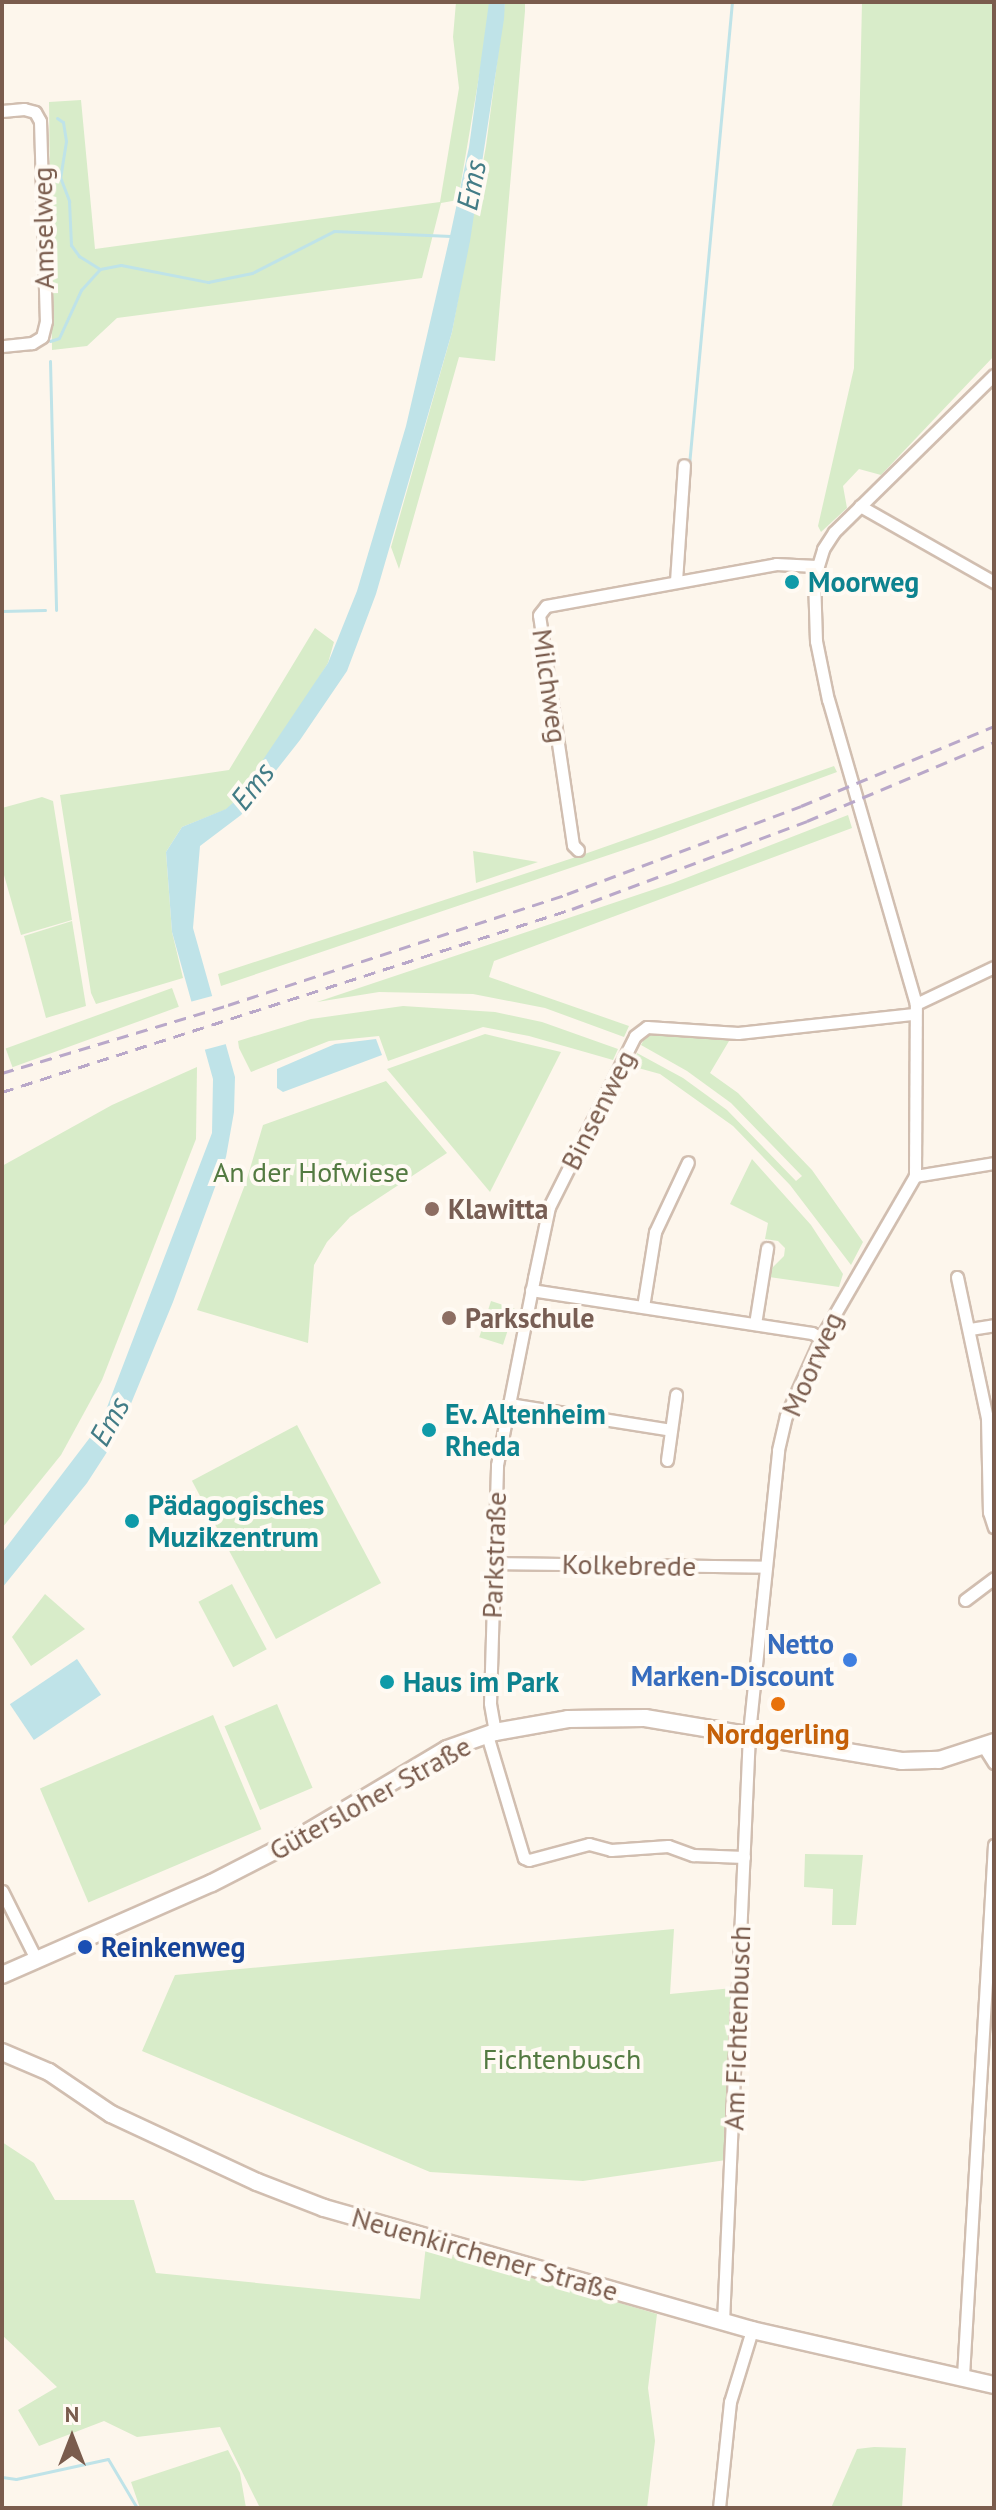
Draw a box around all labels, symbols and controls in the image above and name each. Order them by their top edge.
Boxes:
water label: Ems [449,157,493,213]
street label: Amselweg [25,166,61,290]
place label: Moorweg [808,565,919,599]
marker: Moorweg [783,573,801,591]
street label: Milchweg [525,627,575,745]
water label: Ems [222,755,282,817]
street label: Binsenweg [554,1045,642,1175]
park label: An der Hofwiese [213,1155,409,1189]
place label: Klawitta [448,1192,548,1226]
marker: Klawitta [423,1200,441,1218]
place label: Parkschule [465,1301,594,1335]
street label: Moorweg [774,1307,850,1421]
marker: Parkschule [440,1309,458,1327]
water label: Ems [81,1390,137,1452]
place label: Ev. Altenheim Rheda [445,1397,609,1463]
marker: Ev. Altenheim Rheda [420,1421,438,1439]
place label: Pädagogisches Muzikzentrum [148,1488,324,1554]
street label: Parkstraße [475,1491,513,1619]
marker: Pädagogisches Muzikzentrum [123,1512,141,1530]
street label: Kolkebrede [562,1547,696,1583]
place label: Netto Marken-Discount [631,1627,834,1693]
marker: Netto Marken-Discount [841,1651,859,1669]
place label: Haus im Park [403,1665,559,1699]
marker: Haus im Park [378,1673,396,1691]
marker: Nordgerling [769,1695,787,1713]
place label: Nordgerling [706,1717,850,1751]
street label: Gütersloher Straße [263,1729,477,1867]
street label: Am Fichtenbusch [717,1925,757,2131]
place label: Reinkenweg [101,1930,245,1964]
marker: Reinkenweg [76,1938,94,1956]
park label: Fichtenbusch [483,2042,641,2076]
street label: Neuenkirchener Straße [348,2200,622,2308]
north arrow [32,2398,112,2478]
text: N [65,2400,79,2428]

